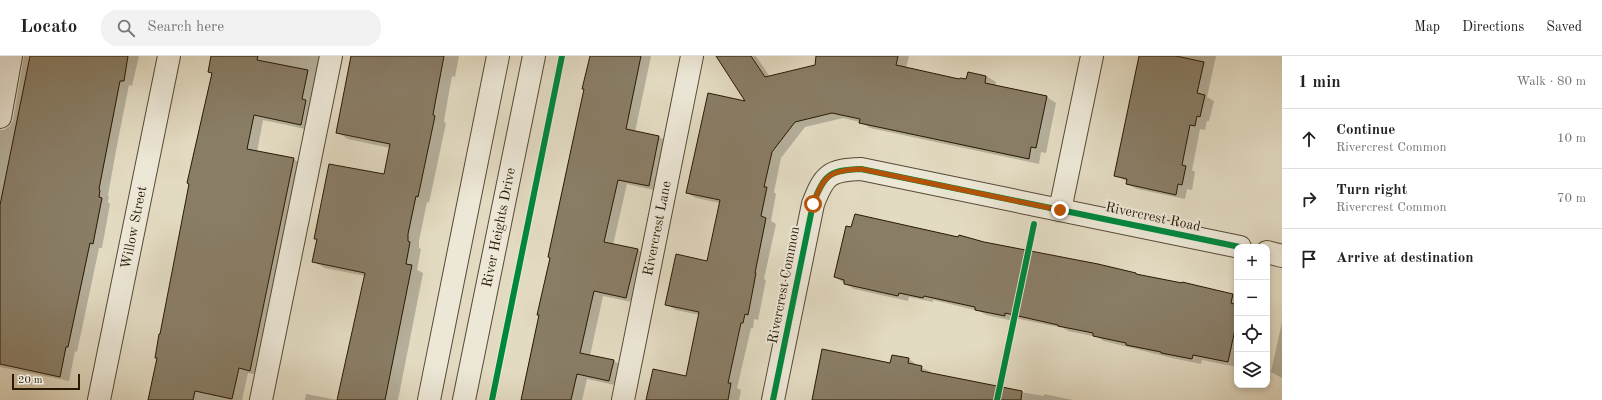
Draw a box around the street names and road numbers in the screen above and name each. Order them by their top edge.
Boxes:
street label: River Heights Drive [480,167,518,289]
street label: Rivercrest Lane [641,180,674,277]
street label: Willow Street [119,185,149,270]
street label: Rivercrest Road [1104,200,1202,234]
street label: Rivercrest Common [766,225,802,345]

